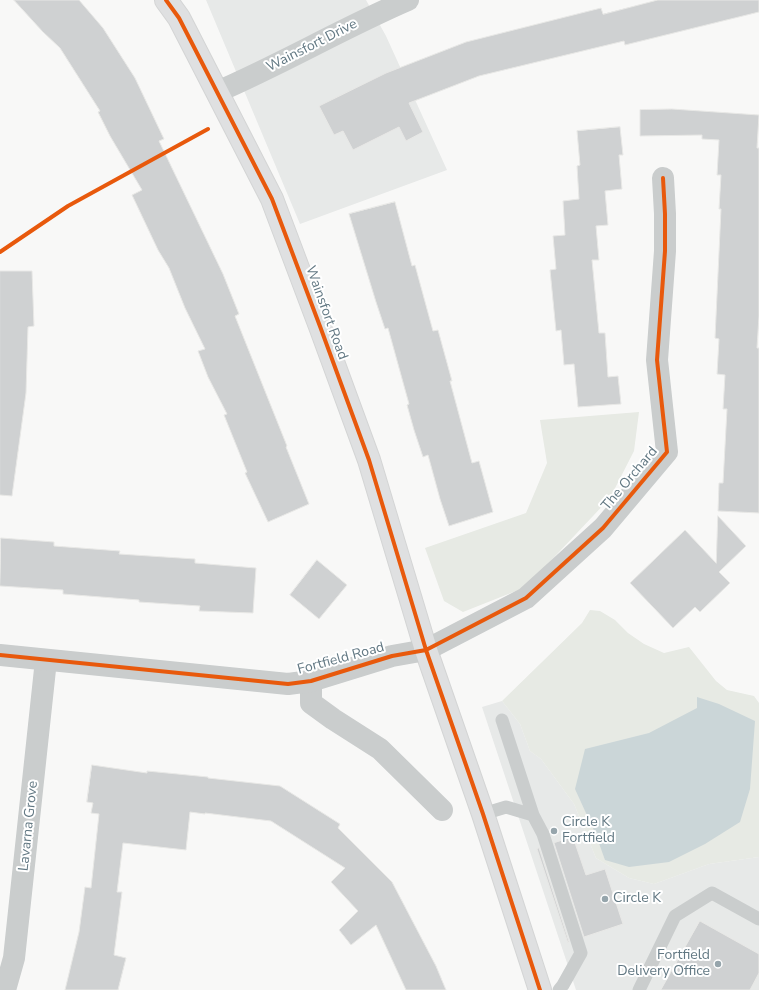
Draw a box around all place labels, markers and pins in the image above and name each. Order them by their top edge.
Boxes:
place label: Circle K Fortfield [562,815,615,848]
marker: Circle K Fortfield [549,826,559,836]
place label: Circle K [613,891,661,907]
marker: Circle K [600,894,610,904]
place label: Fortfield Delivery Office [617,948,710,980]
marker: Fortfield Delivery Office [713,959,723,969]

